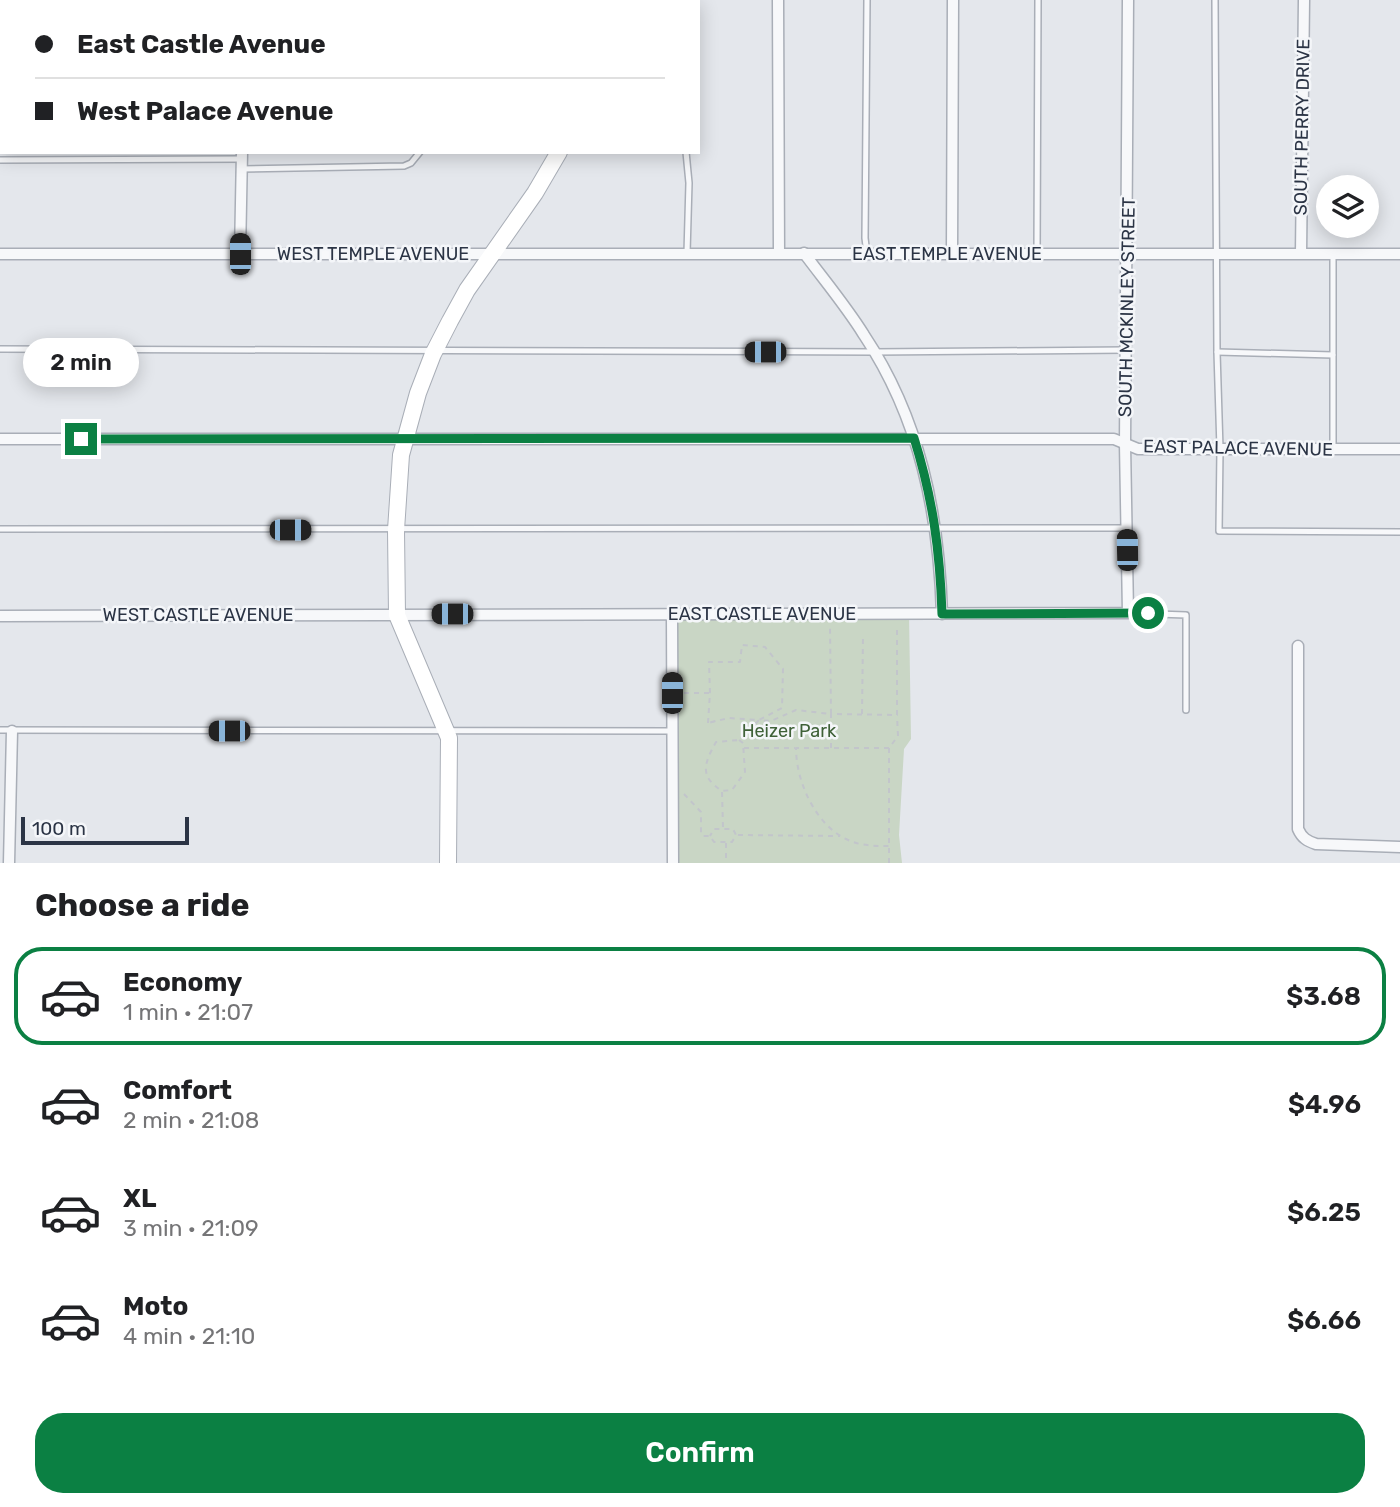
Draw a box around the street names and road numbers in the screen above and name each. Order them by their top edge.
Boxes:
street label: SOUTH PERRY DRIVE [1289,39,1315,215]
street label: SOUTH MCKINLEY STREET [1114,197,1140,417]
street label: WEST TEMPLE AVENUE [277,243,469,265]
street label: EAST TEMPLE AVENUE [852,243,1042,265]
street label: EAST PALACE AVENUE [1143,435,1333,461]
street label: EAST CASTLE AVENUE [668,603,856,625]
street label: WEST CASTLE AVENUE [103,604,293,626]

